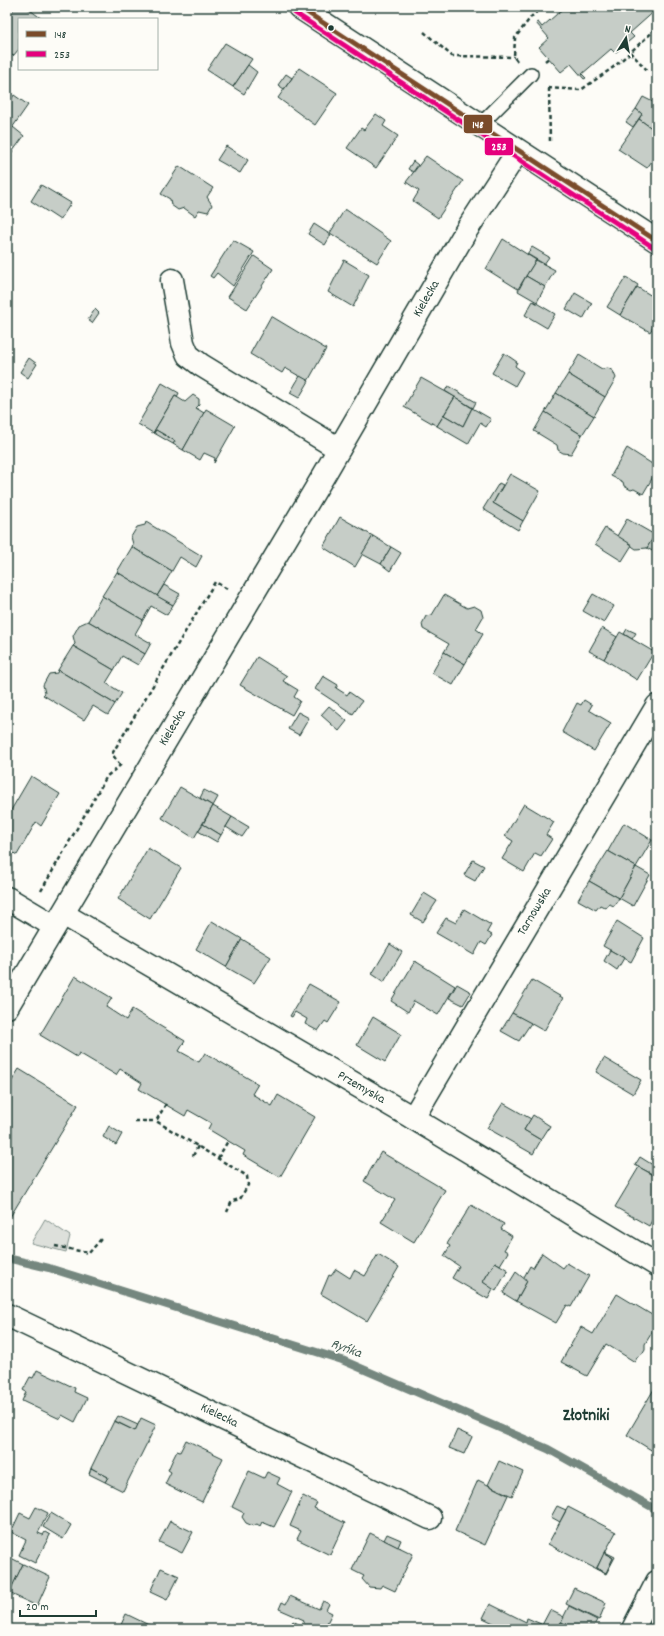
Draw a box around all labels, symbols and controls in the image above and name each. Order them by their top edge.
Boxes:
legend [18,18,158,70]
north arrow [606,18,646,58]
text: N [623,22,632,39]
unlabelled marker [326,23,336,33]
text: 148 [54,27,67,44]
text: 253 [54,47,70,64]
line badge: 148 [463,114,493,134]
text: 148 [472,118,484,134]
line badge: 253 [484,137,514,156]
text: 253 [492,140,507,156]
street label: Kielecka [409,276,446,321]
street label: Kielecka [155,705,192,750]
street label: Tarnowska [513,884,557,940]
street label: Przemyska [334,1067,389,1110]
water label: Ryńka [328,1334,365,1364]
street label: Kielecka [197,1399,242,1434]
district label: Złotniki [563,1405,610,1429]
scale bar [20,1592,96,1618]
text: 20 m [26,1599,49,1616]

